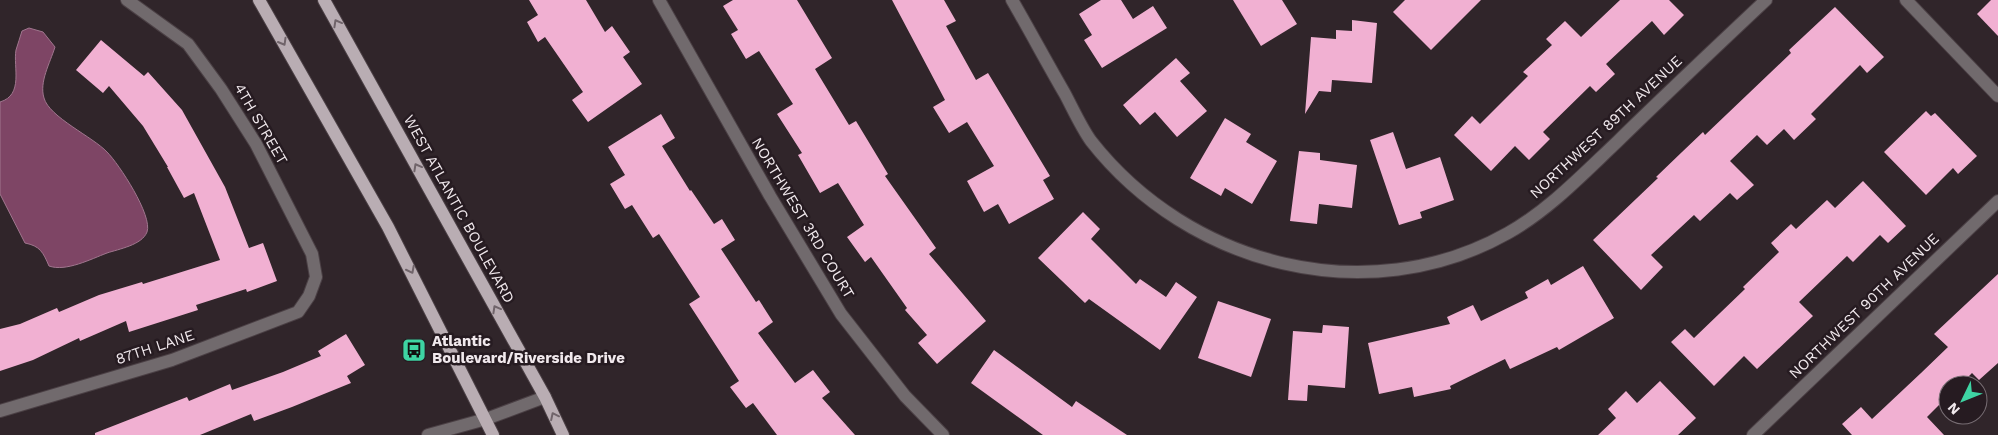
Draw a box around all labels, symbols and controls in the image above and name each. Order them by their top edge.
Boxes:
one-way arrow [333,19,343,28]
one-way arrow [277,37,287,46]
street label: NORTHWEST 89TH AVENUE [1526,52,1686,202]
street label: 4TH STREET [231,80,291,168]
street label: WEST ATLANTIC BOULEVARD [400,112,518,306]
street label: NORTHWEST 3RD COURT [748,134,858,302]
one-way arrow [413,163,423,172]
street label: NORTHWEST 90TH AVENUE [1785,230,1943,382]
one-way arrow [405,265,415,274]
one-way arrow [492,305,502,314]
street label: 87TH LANE [113,326,197,368]
place label: Atlantic Boulevard/Riverside Drive [432,332,625,367]
bus stop icon: Atlantic Boulevard/Riverside Drive [401,337,427,363]
north arrow [1938,375,1988,425]
text: N [1944,400,1963,418]
one-way arrow [550,412,560,421]

